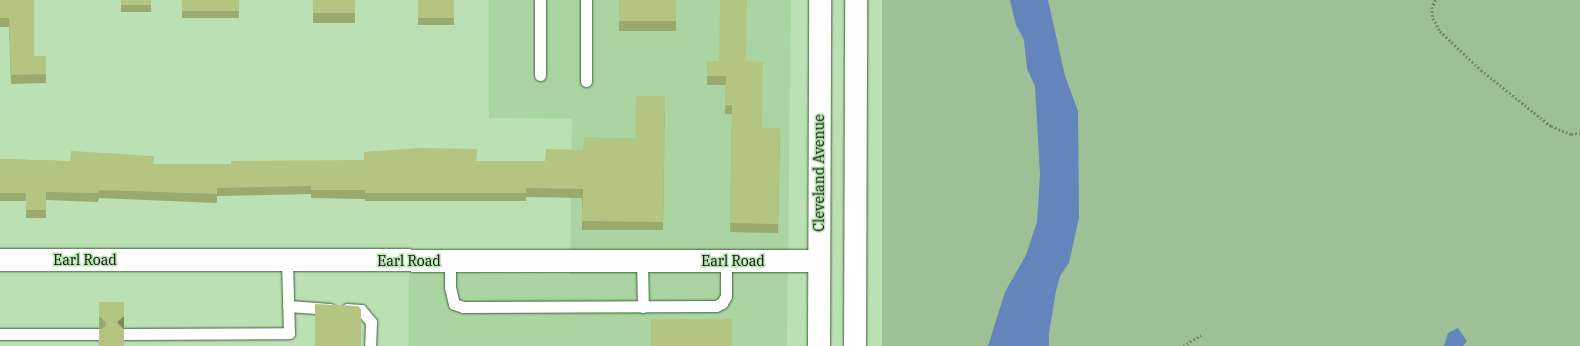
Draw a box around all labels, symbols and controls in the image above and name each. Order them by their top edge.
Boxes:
street label: Cleveland Avenue [811,114,827,232]
street label: Earl Road [53,252,117,268]
street label: Earl Road [377,253,441,269]
street label: Earl Road [701,253,765,269]

